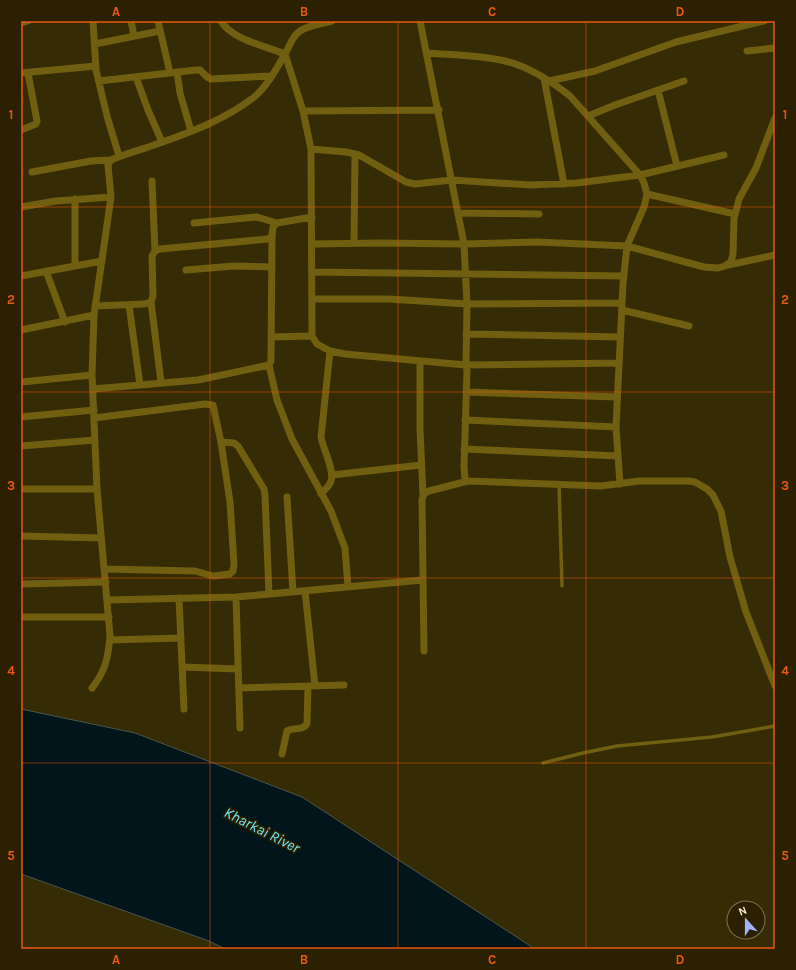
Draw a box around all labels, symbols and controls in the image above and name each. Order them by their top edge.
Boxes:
text: A [112,4,120,19]
text: B [300,4,308,19]
text: C [488,4,496,19]
text: D [676,4,685,19]
text: 1 [9,107,13,122]
text: 1 [783,107,787,122]
text: 2 [7,292,15,307]
text: 2 [781,292,789,307]
text: 3 [7,478,15,493]
text: 3 [781,478,789,493]
text: 4 [7,663,15,678]
text: 4 [781,663,789,678]
water label: Kharkai River [221,803,304,857]
text: 5 [7,848,15,863]
text: 5 [781,848,789,863]
north arrow [726,900,766,940]
text: N [737,904,749,919]
text: A [112,952,120,967]
text: B [300,952,308,967]
text: C [488,952,496,967]
text: D [676,952,685,967]

